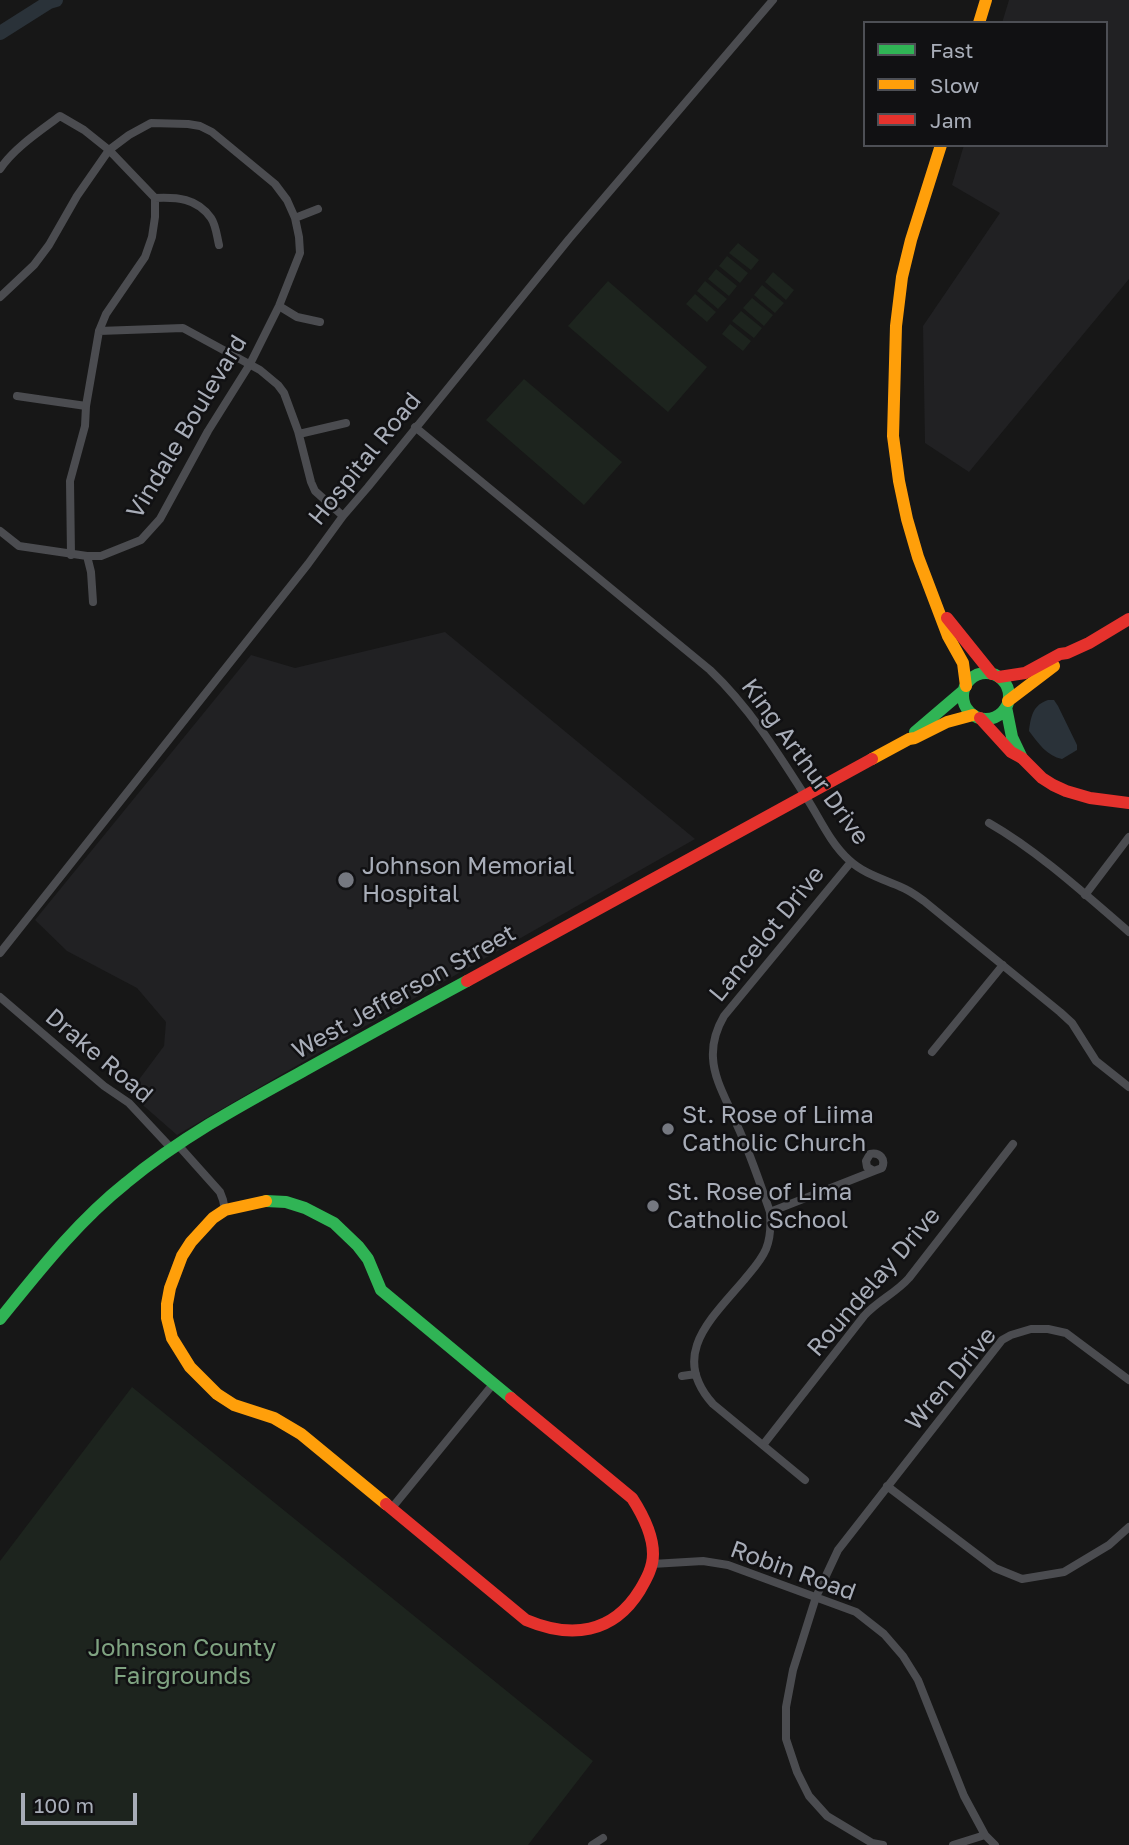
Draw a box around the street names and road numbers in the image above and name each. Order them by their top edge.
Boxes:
street label: Vindale Boulevard [121,330,253,524]
street label: Hospital Road [303,387,427,531]
street label: King Arthur Drive [735,673,875,851]
street label: Lancelot Drive [704,860,830,1008]
street label: West Jefferson Street [287,919,521,1065]
street label: Drake Road [39,1003,159,1109]
street label: Roundelay Drive [801,1202,947,1362]
street label: Wren Drive [900,1322,1002,1436]
street label: Robin Road [726,1535,860,1607]

